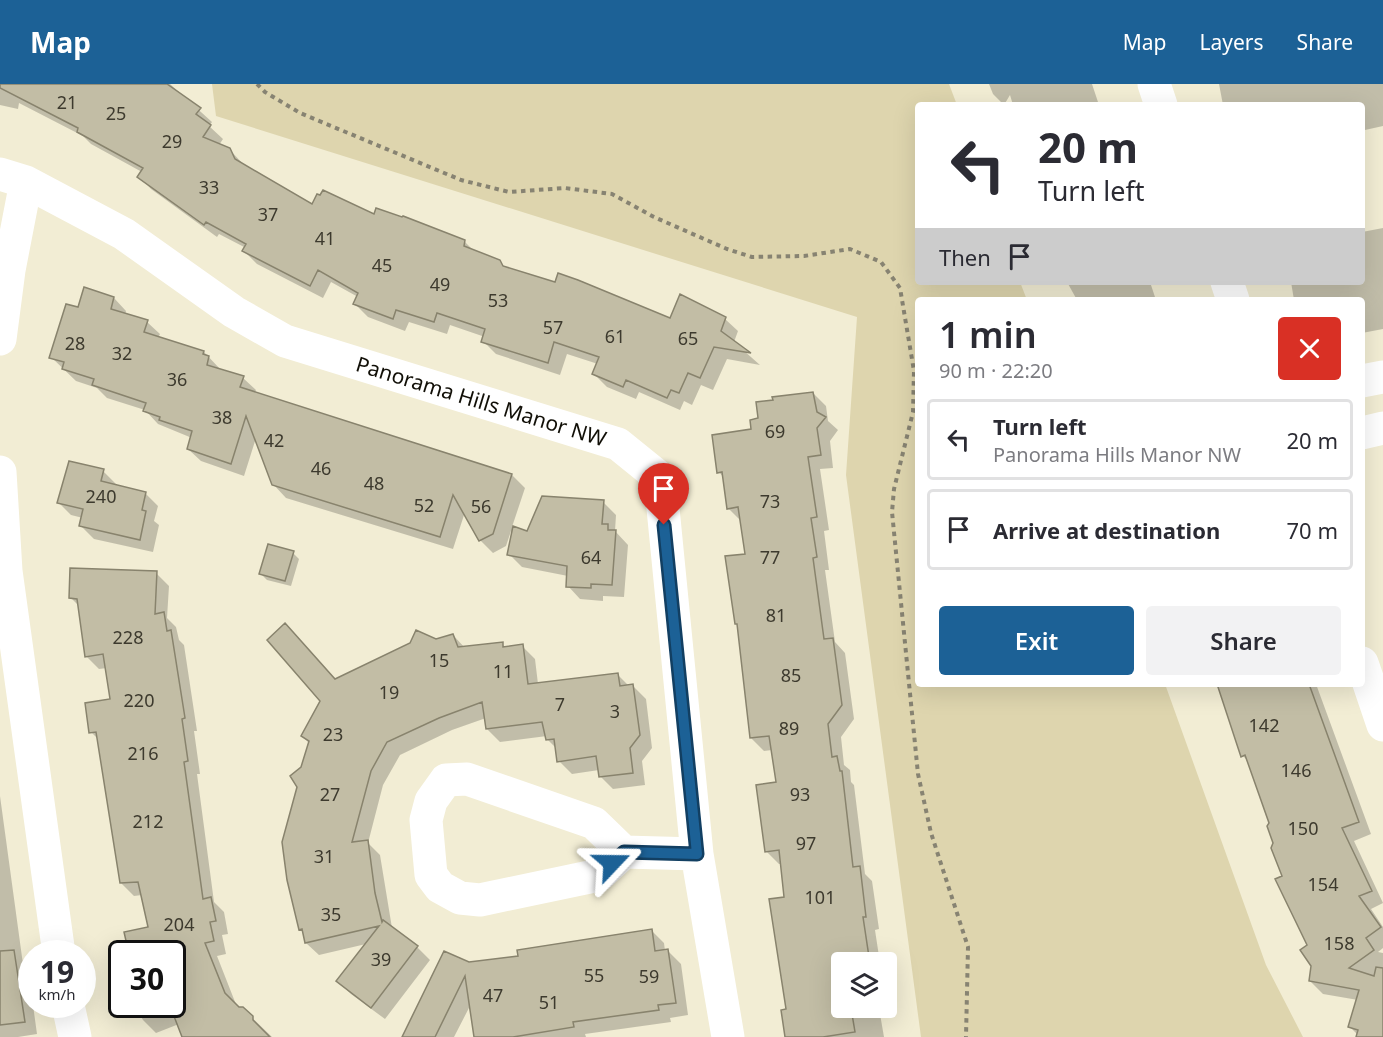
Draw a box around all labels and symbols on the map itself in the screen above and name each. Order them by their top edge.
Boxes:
house number: 21 [57,90,77,114]
house number: 25 [106,101,126,125]
house number: 29 [162,129,182,153]
house number: 33 [199,175,219,199]
house number: 37 [258,202,278,226]
house number: 41 [315,226,335,250]
house number: 45 [372,253,392,277]
house number: 49 [430,272,450,296]
house number: 53 [488,288,508,312]
house number: 57 [543,315,563,339]
house number: 61 [605,324,625,348]
house number: 65 [678,326,698,350]
house number: 28 [65,331,85,355]
house number: 32 [112,341,132,365]
street label: Panorama Hills Manor NW [353,350,610,453]
house number: 36 [167,367,187,391]
house number: 38 [212,405,232,429]
house number: 69 [765,419,785,443]
house number: 42 [264,428,284,452]
house number: 46 [311,456,331,480]
pin [638,463,689,525]
house number: 48 [364,471,384,495]
house number: 240 [86,484,116,508]
house number: 73 [760,489,780,513]
house number: 52 [414,493,434,517]
house number: 56 [471,494,491,518]
house number: 64 [581,545,601,569]
house number: 77 [760,545,780,569]
house number: 81 [766,603,786,627]
house number: 228 [113,625,143,649]
house number: 15 [429,648,449,672]
house number: 11 [493,659,513,683]
house number: 85 [781,663,801,687]
house number: 19 [379,680,399,704]
house number: 220 [124,688,154,712]
house number: 7 [555,692,565,716]
house number: 3 [610,699,620,723]
house number: 142 [1249,713,1279,737]
house number: 89 [779,716,799,740]
house number: 23 [323,722,343,746]
house number: 216 [128,741,158,765]
house number: 146 [1281,758,1311,782]
house number: 27 [320,782,340,806]
house number: 93 [790,782,810,806]
house number: 212 [133,809,163,833]
house number: 150 [1288,816,1318,840]
position arrow [580,831,644,895]
house number: 97 [796,831,816,855]
house number: 31 [314,844,334,868]
house number: 154 [1308,872,1338,896]
house number: 101 [805,885,835,909]
house number: 35 [321,902,341,926]
house number: 204 [164,912,194,936]
house number: 158 [1324,931,1354,955]
speed limit sign: 30 [108,940,186,1018]
house number: 39 [371,947,391,971]
house number: 55 [584,963,604,987]
house number: 59 [639,964,659,988]
house number: 47 [483,983,503,1007]
house number: 51 [539,990,559,1014]

